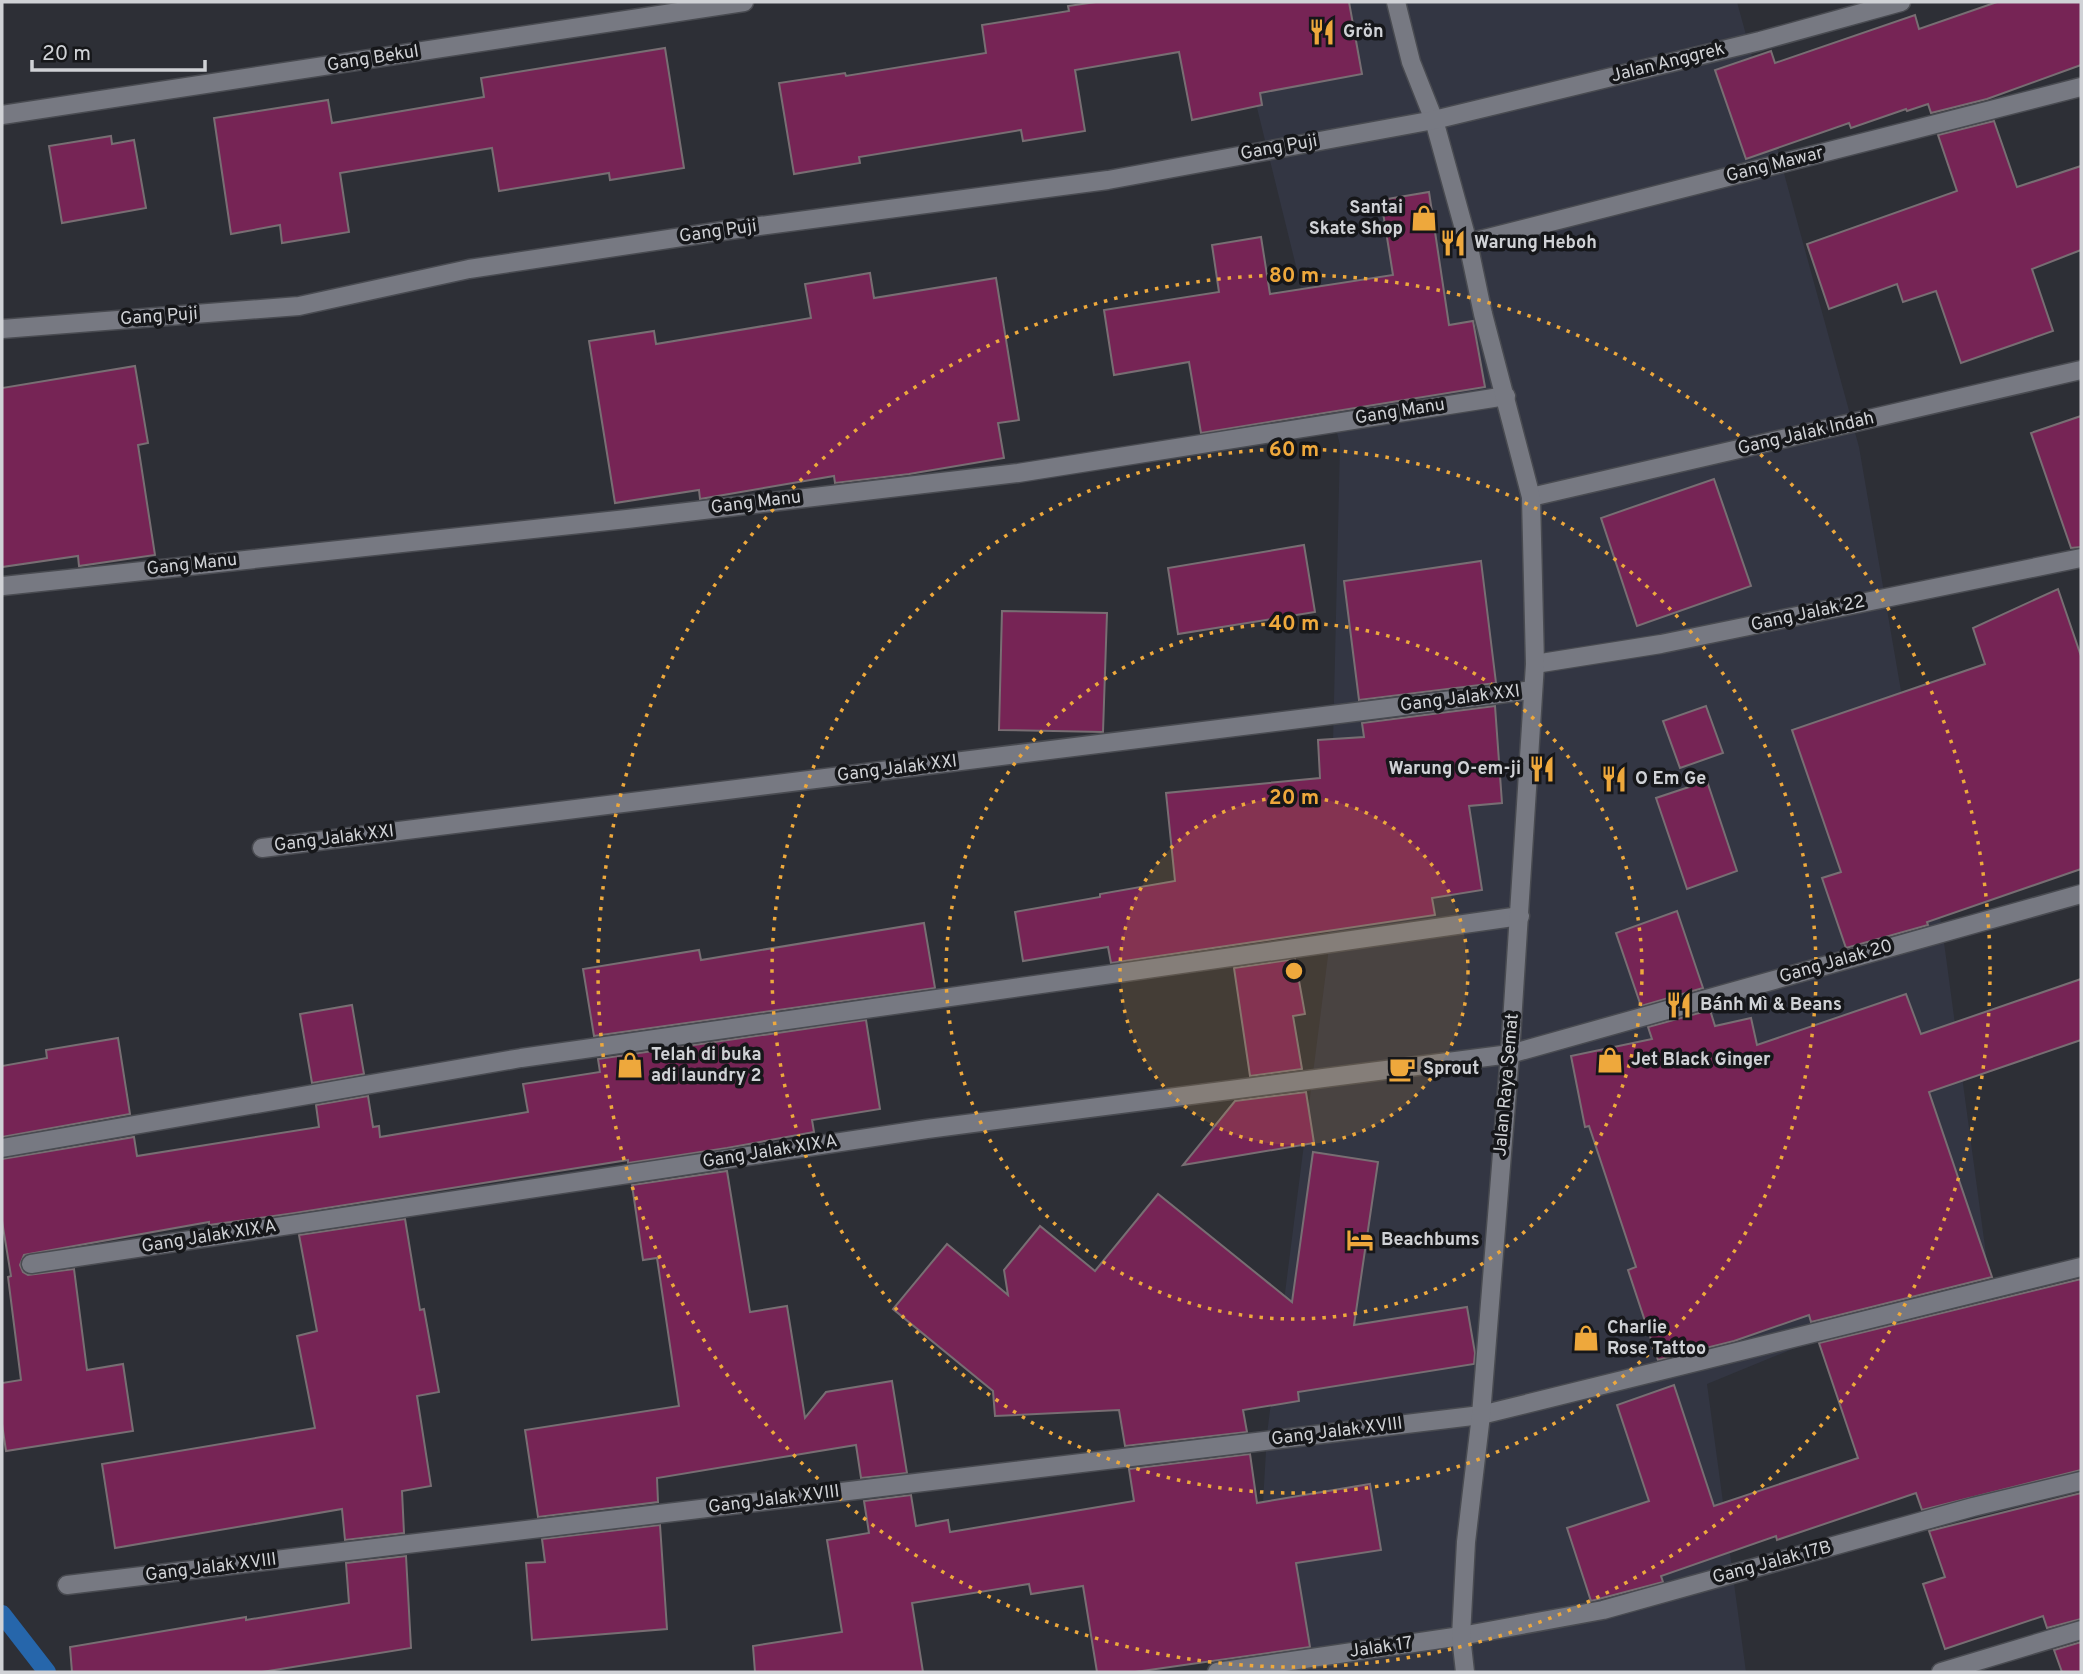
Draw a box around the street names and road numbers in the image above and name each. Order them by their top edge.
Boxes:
street label: Jalan Anggrek [1609,38,1727,88]
street label: Gang Bekul [325,40,421,78]
street label: Gang Puji [1239,130,1319,166]
street label: Gang Mawar [1724,142,1826,188]
street label: Gang Puji [678,215,758,249]
street label: Gang Puji [119,303,199,331]
street label: Gang Manu [1353,394,1447,430]
street label: Gang Jalak Indah [1736,407,1876,461]
street label: Gang Manu [710,486,802,520]
street label: Gang Manu [146,549,238,581]
street label: Gang Jalak 22 [1749,591,1867,637]
street label: Gang Jalak XXI [1399,680,1521,718]
street label: Gang Jalak XXI [836,750,958,788]
street label: Gang Jalak XXI [273,820,395,858]
street label: Gang Jalak 20 [1777,935,1895,989]
street label: Jalan Raya Semat [1489,1012,1525,1158]
street label: Gang Jalak XIX A [701,1130,839,1174]
street label: Gang Jalak XIX A [140,1215,278,1259]
street label: Gang Jalak XVIII [1270,1413,1404,1451]
street label: Gang Jalak XVIII [707,1481,841,1519]
street label: Gang Jalak 17B [1710,1536,1834,1590]
street label: Gang Jalak XVIII [144,1549,278,1587]
street label: Jalak 17 [1348,1632,1414,1664]

